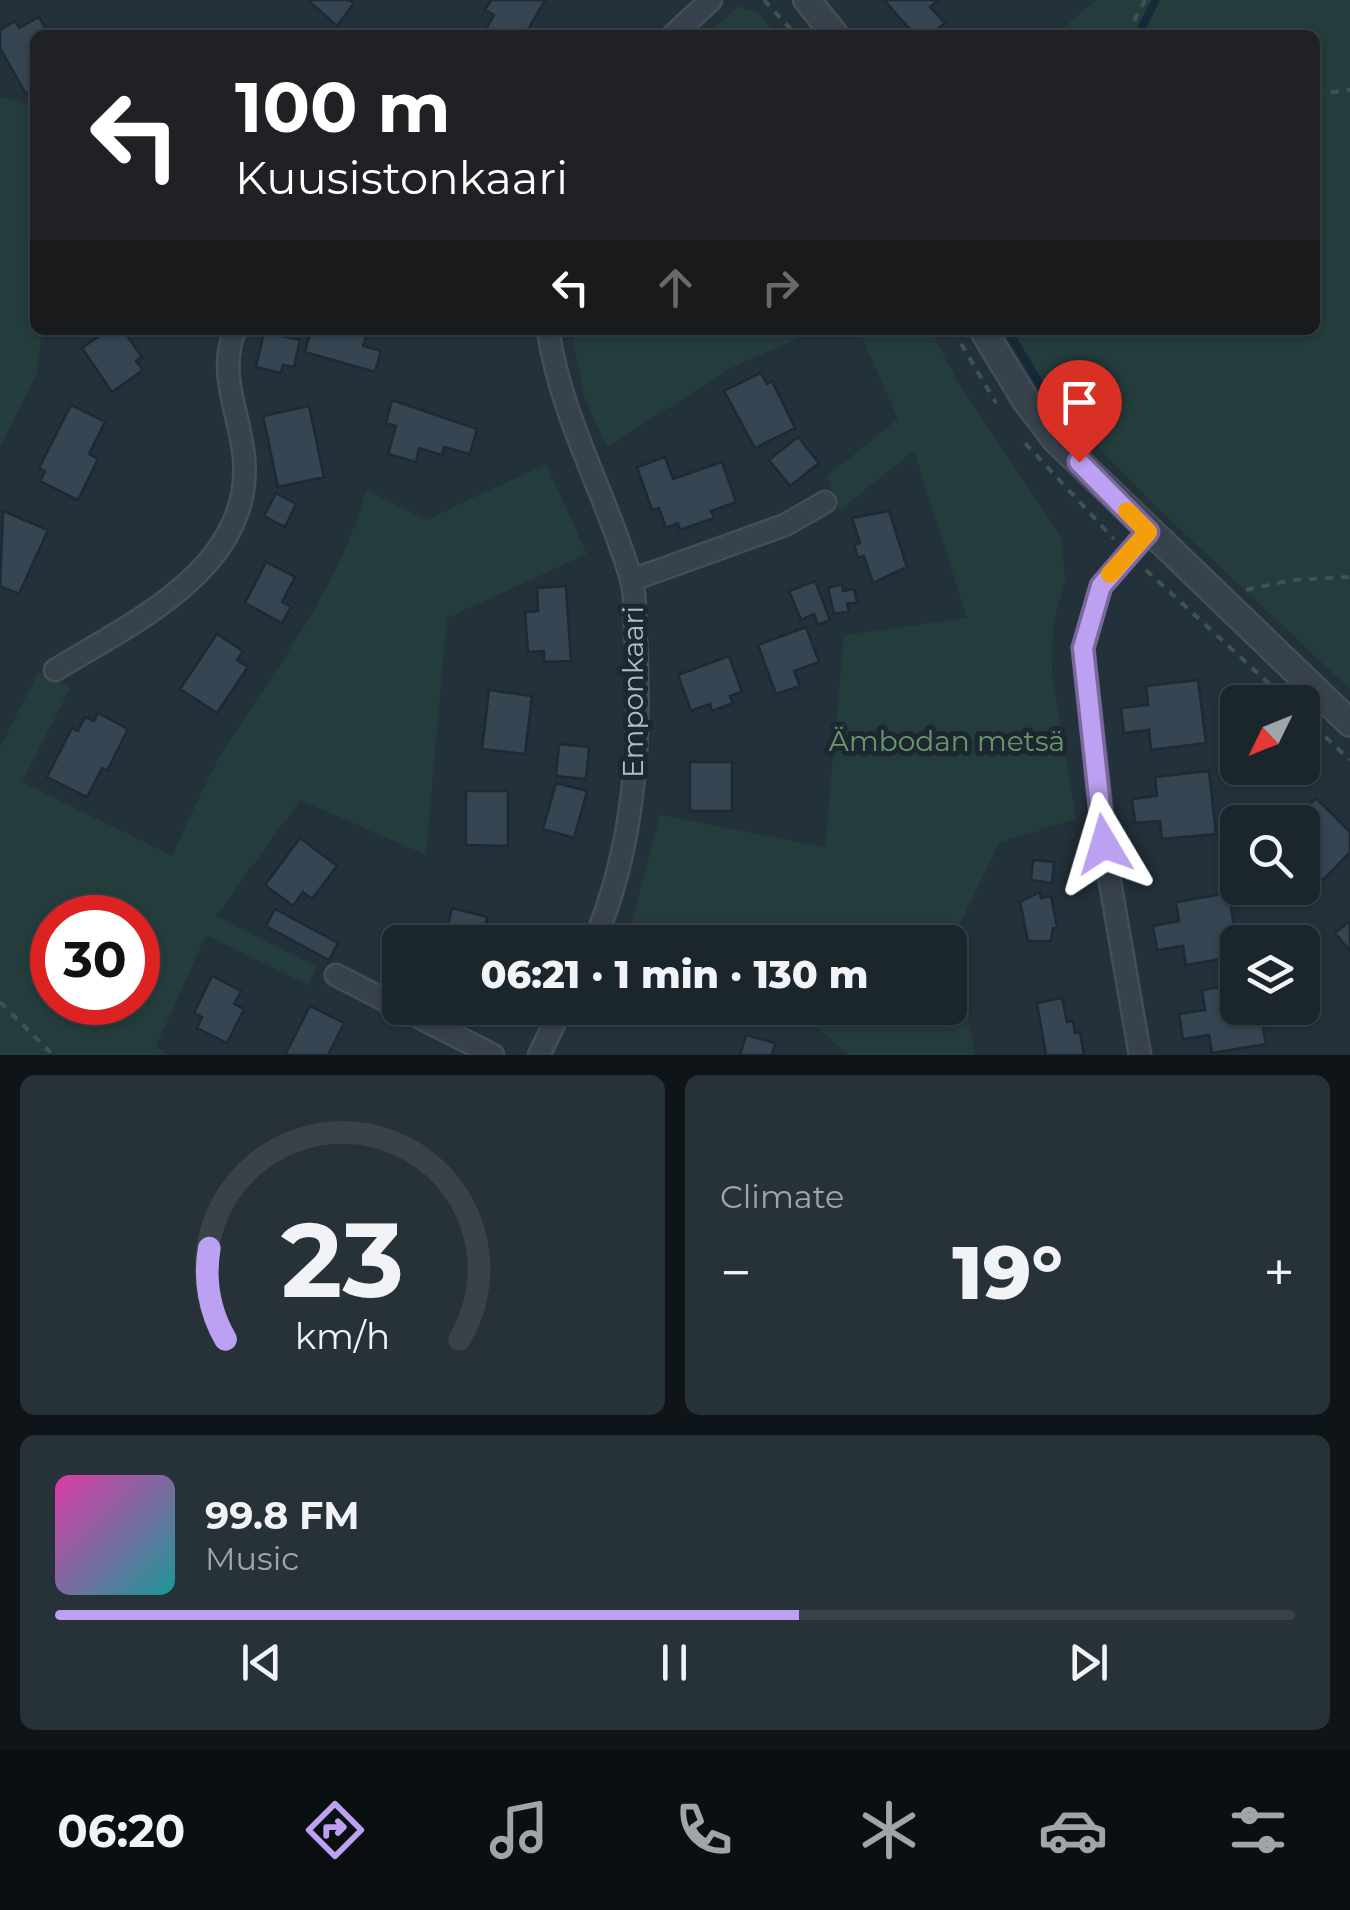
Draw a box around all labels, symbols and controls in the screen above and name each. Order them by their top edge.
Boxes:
text: 100 m [235,64,451,150]
icon: left [70,70,200,200]
text: Kuusistonkaari [235,150,568,205]
icon: left [543,260,598,315]
icon: ahead [648,260,703,315]
icon: right [753,260,808,315]
pin [1037,360,1122,463]
icon: arrive [1052,375,1107,430]
street label: Emponkaari [616,606,650,778]
north arrow [1220,685,1320,785]
map controls [1220,685,1320,1025]
park label: Ämbodan metsä [829,724,1065,758]
position arrow [1052,792,1156,896]
button: search [1220,805,1320,905]
speed limit sign: 30 [30,895,160,1025]
button: layers [1220,925,1320,1025]
text: 06:21 · 1 min · 130 m [481,951,868,998]
text: Climate [720,1177,844,1216]
text: 23 [281,1196,404,1323]
text: 19° [952,1226,1063,1318]
text: − [720,1239,752,1306]
text: + [1263,1239,1295,1306]
text: km/h [295,1314,390,1358]
text: 99.8 FM [205,1492,360,1539]
text: Music [205,1539,299,1578]
icon: previous [234,1635,289,1690]
icon: pause [647,1635,702,1690]
icon: next [1061,1635,1116,1690]
icon: directions [300,1795,370,1865]
icon: music [484,1795,554,1865]
icon: phone [669,1795,739,1865]
icon: climate [854,1795,924,1865]
icon: car [1038,1795,1108,1865]
icon: filters [1223,1795,1293,1865]
text: 06:20 [57,1803,185,1858]

